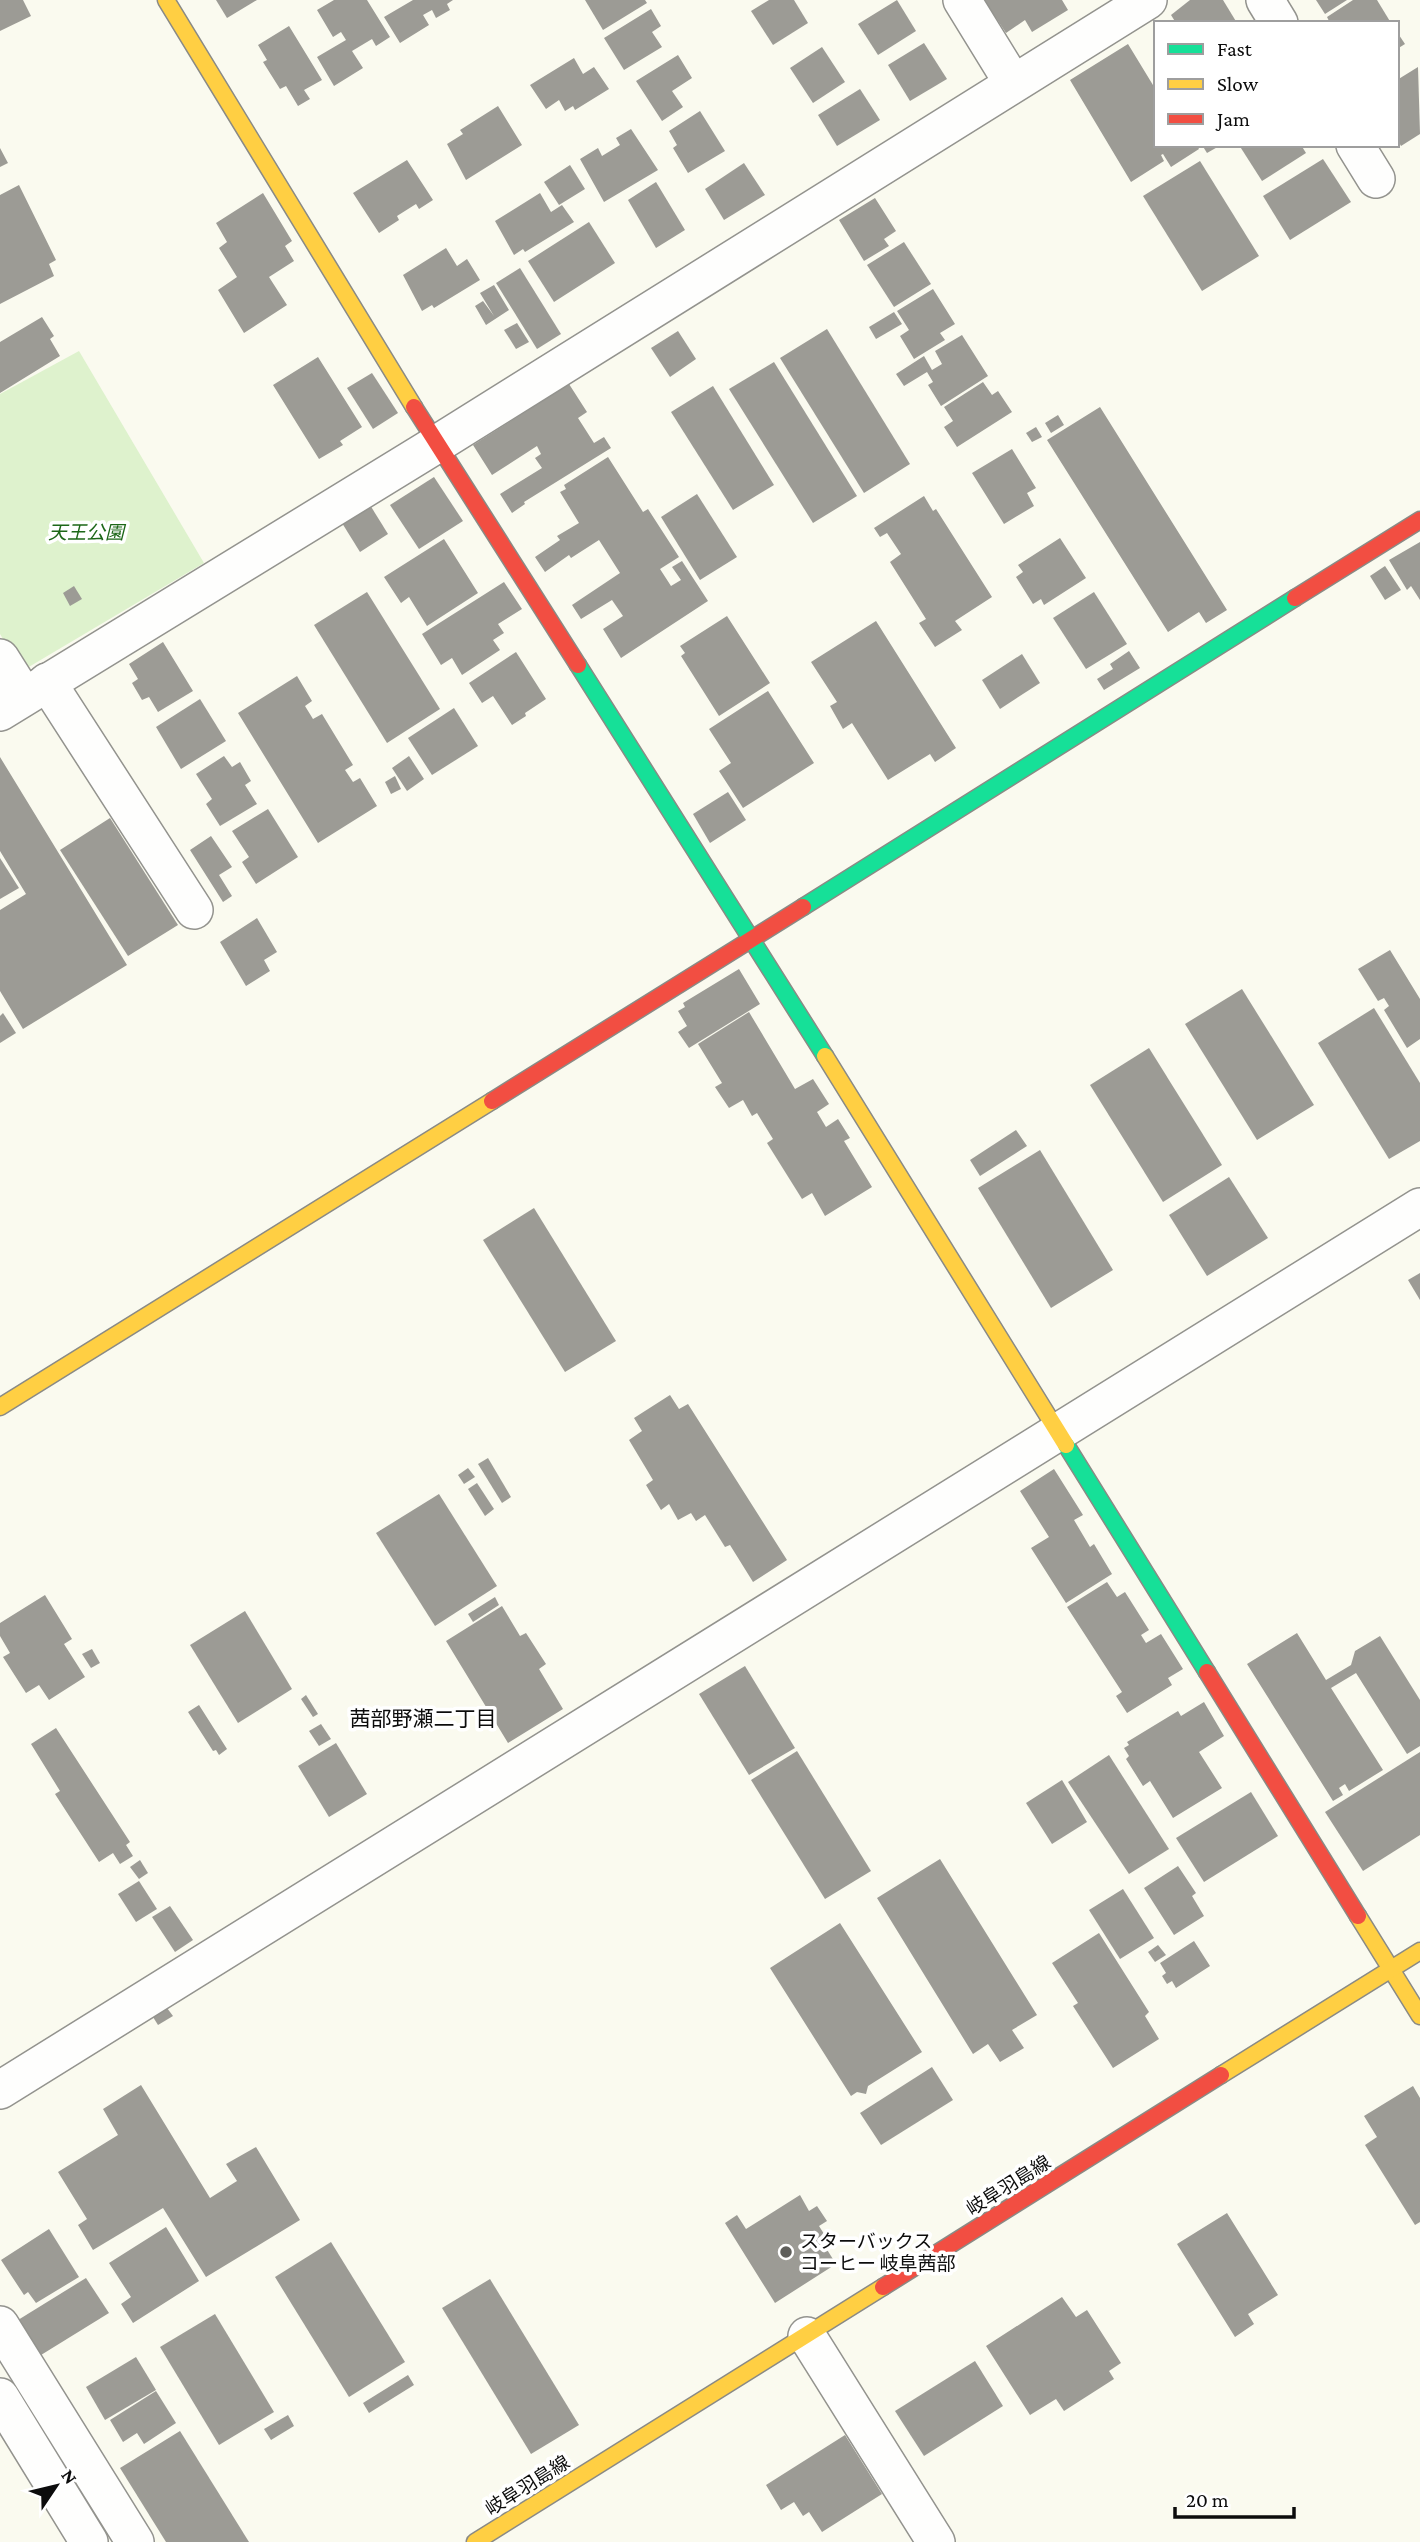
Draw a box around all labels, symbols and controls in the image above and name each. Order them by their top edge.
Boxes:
legend [1154,21,1399,147]
text: Fast [1217,37,1253,61]
text: Slow [1217,72,1259,96]
text: Jam [1215,107,1250,131]
park label: 天王公園 [48,522,127,543]
district label: 茜部野瀬二丁目 [350,1707,497,1731]
street label: 岐阜羽島線 [962,2151,1054,2220]
place label: スターバックス コーヒー 岐阜茜部 [800,2231,956,2274]
marker: スターバックス コーヒー 岐阜茜部 [778,2244,794,2260]
north arrow [21,2451,91,2521]
street label: 岐阜羽島線 [481,2451,573,2520]
text: N [57,2465,82,2488]
scale bar [1175,2476,1294,2520]
text: 20 m [1186,2488,1229,2512]

